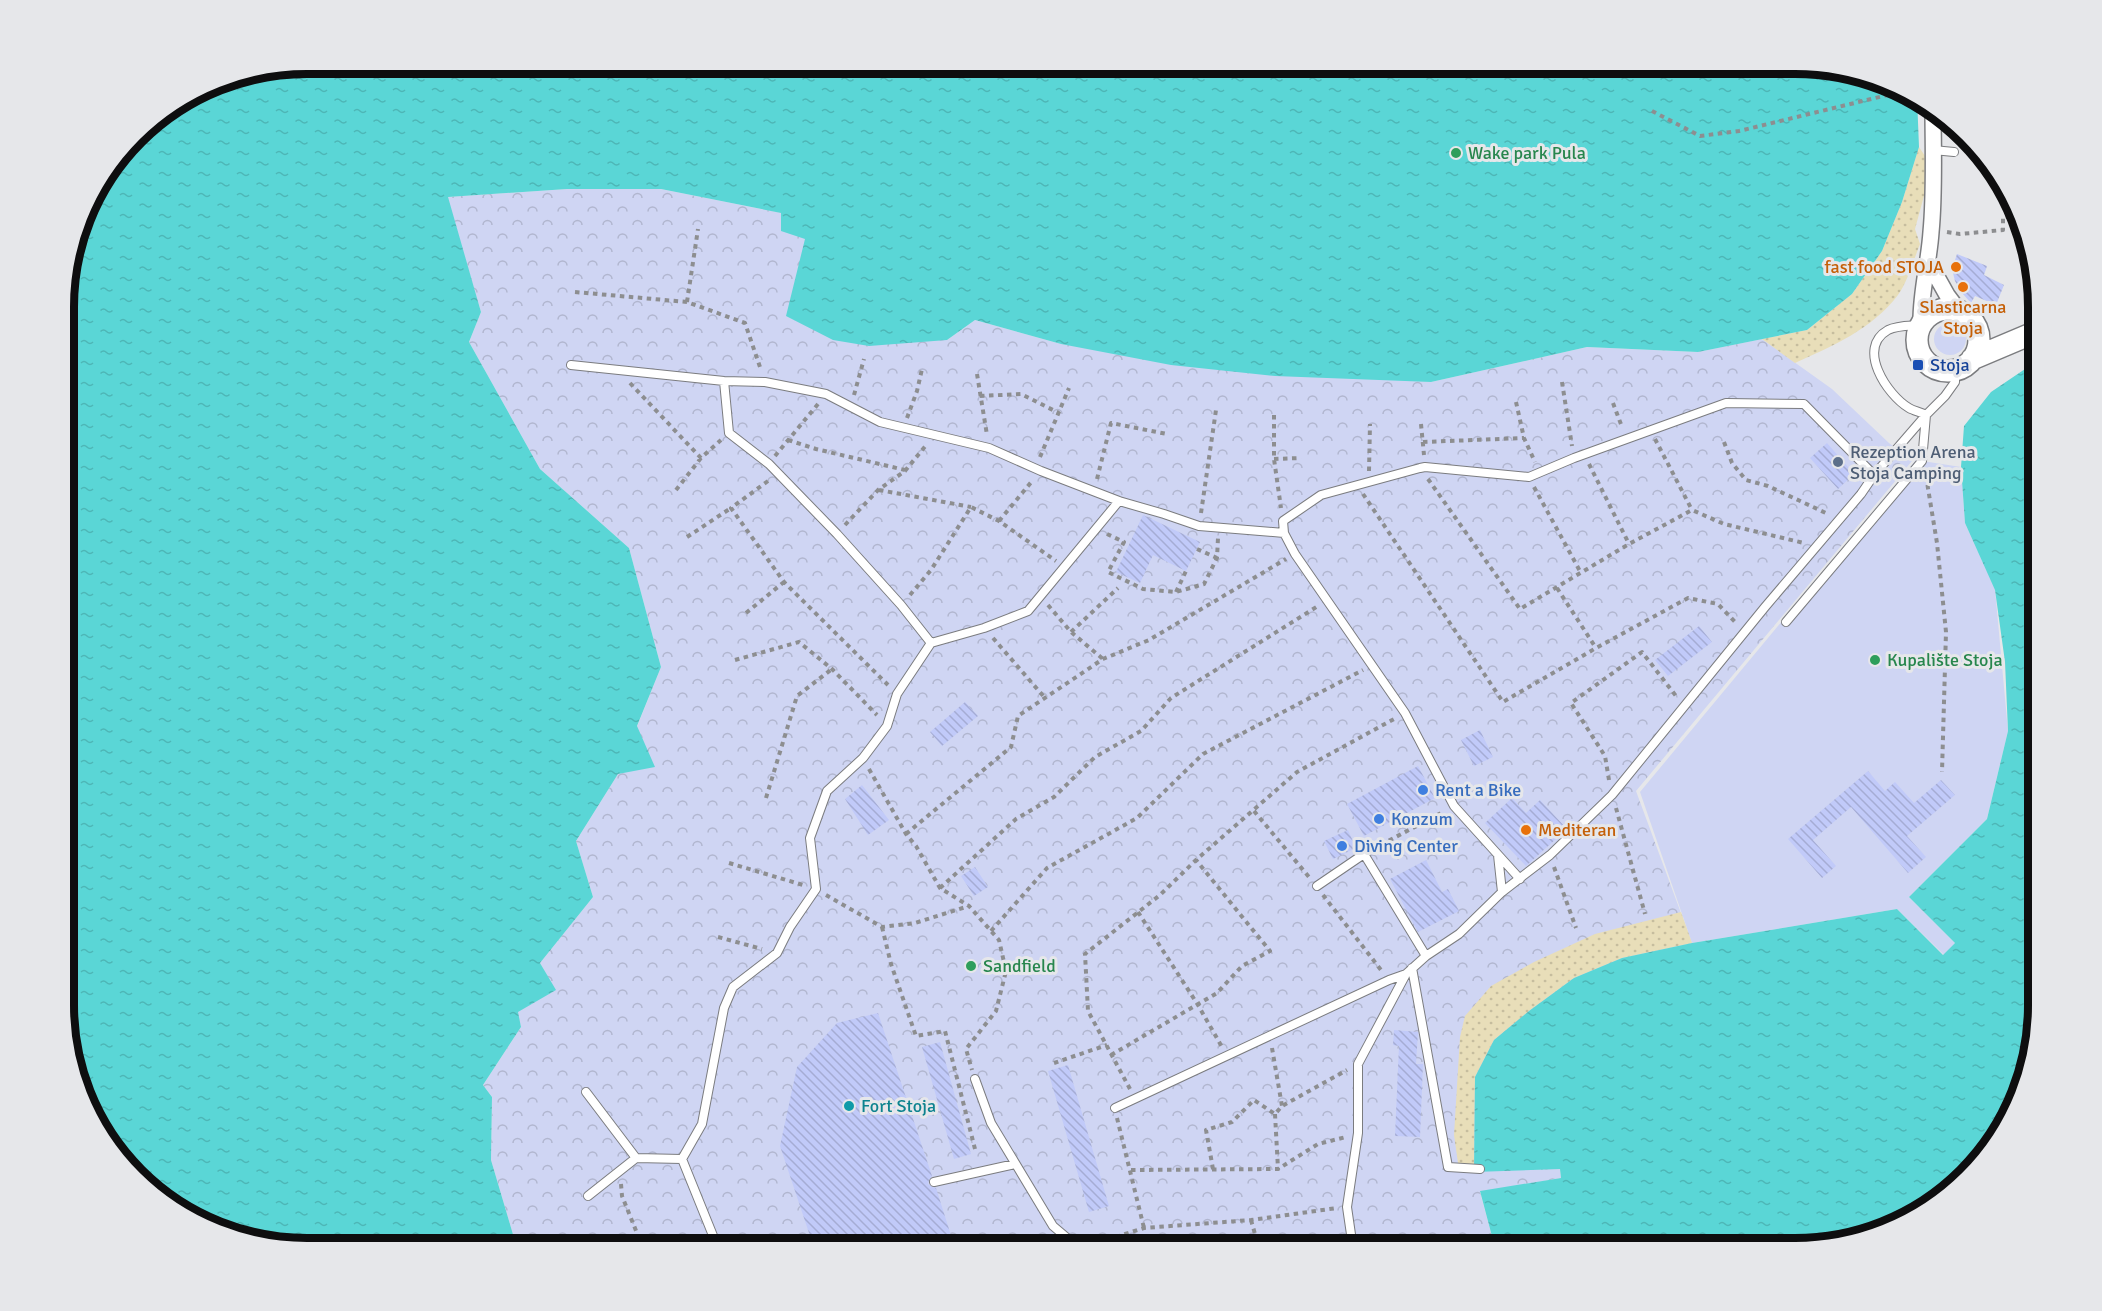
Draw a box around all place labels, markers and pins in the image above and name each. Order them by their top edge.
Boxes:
place label: Wake park Pula [1468,142,1586,164]
marker: Wake park Pula [1449,146,1463,160]
place label: fast food STOJA [1825,256,1944,278]
marker: fast food STOJA [1949,260,1963,274]
marker: Slasticarna Stoja [1956,280,1970,294]
place label: Slasticarna Stoja [1920,296,2006,339]
place label: Stoja [1930,354,1970,376]
marker: Stoja [1911,358,1925,372]
place label: Rezeption Arena Stoja Camping [1850,441,1976,484]
marker: Rezeption Arena Stoja Camping [1831,455,1845,469]
place label: Kupalište Stoja [1887,649,2003,671]
marker: Kupalište Stoja [1868,653,1882,667]
place label: Rent a Bike [1435,779,1521,801]
marker: Rent a Bike [1416,783,1430,797]
place label: Konzum [1391,808,1453,830]
marker: Konzum [1372,812,1386,826]
place label: Mediteran [1538,819,1616,841]
marker: Mediteran [1519,823,1533,837]
place label: Diving Center [1354,835,1458,857]
marker: Diving Center [1335,839,1349,853]
place label: Sandfield [983,955,1056,977]
marker: Sandfield [964,959,978,973]
place label: Fort Stoja [861,1095,936,1117]
marker: Fort Stoja [842,1099,856,1113]

